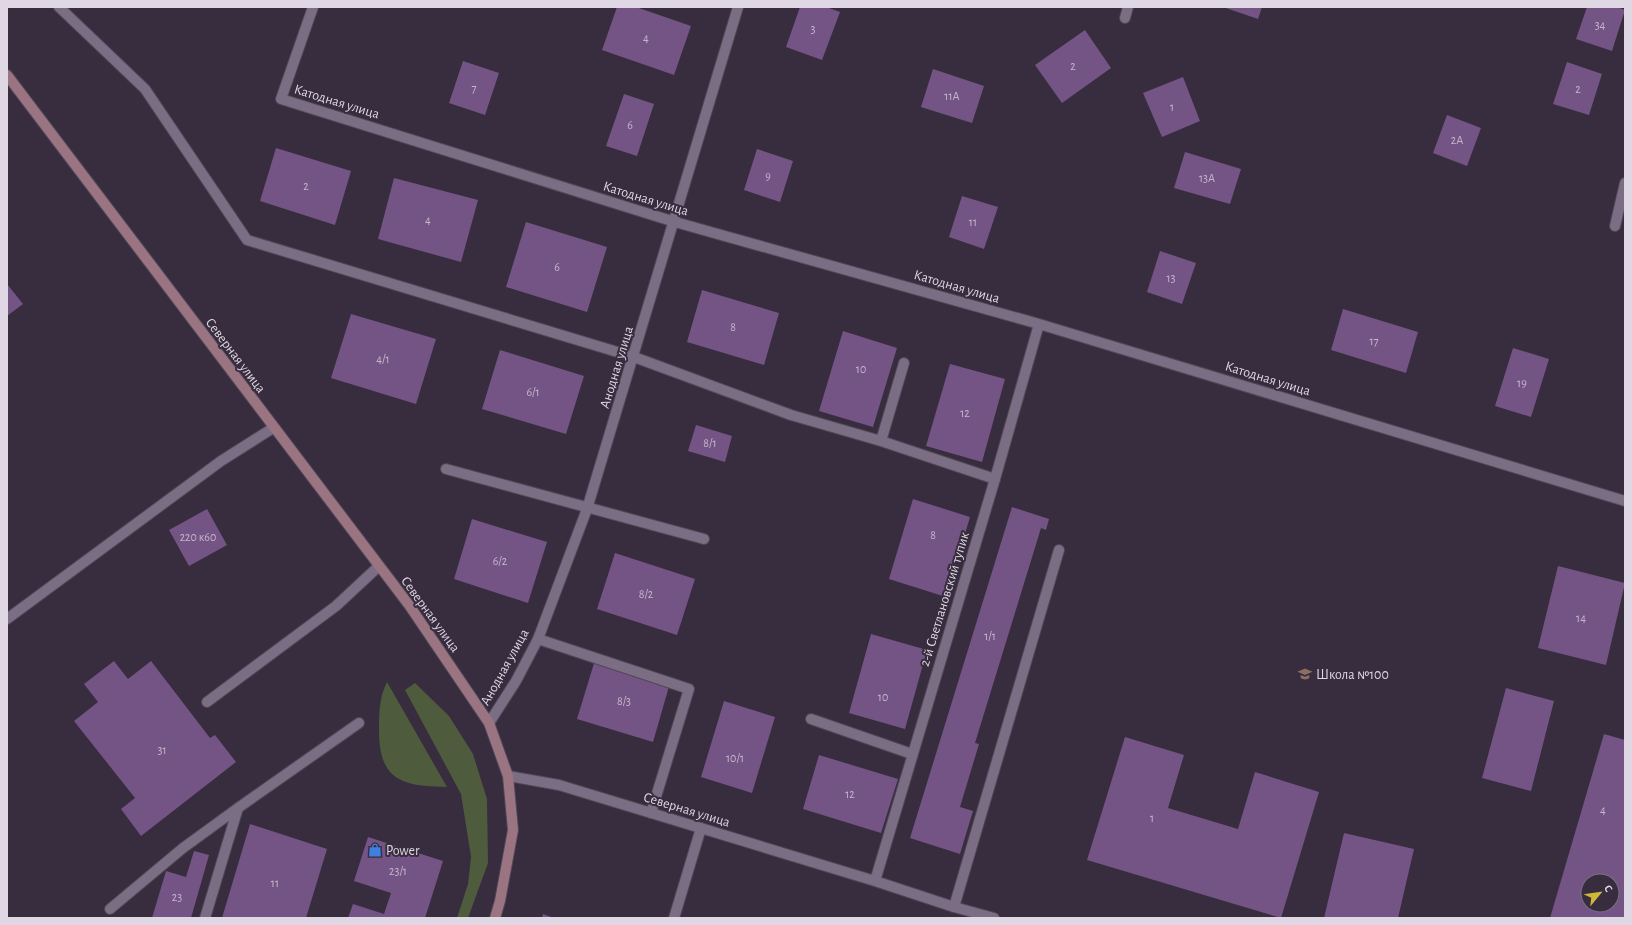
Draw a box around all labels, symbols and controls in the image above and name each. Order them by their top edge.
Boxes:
house number: 34 [1595,19,1606,31]
house number: 3 [811,23,816,35]
house number: 4 [643,32,649,44]
house number: 2 [1070,60,1076,72]
street label: Катодная улица [292,82,382,122]
house number: 7 [471,82,477,94]
house number: 2 [1575,83,1581,95]
house number: 11А [944,90,960,102]
house number: 1 [1170,101,1174,113]
house number: 6 [627,119,633,131]
house number: 2А [1451,134,1463,146]
house number: 9 [765,170,771,182]
house number: 13А [1199,172,1215,184]
street label: Катодная улица [601,179,691,219]
house number: 2 [303,180,309,192]
house number: 4 [425,214,431,226]
house number: 11 [969,216,977,228]
house number: 6 [554,261,560,273]
street label: Катодная улица [912,268,1002,306]
house number: 13 [1166,272,1176,284]
street label: Северная улица [203,316,268,396]
house number: 8 [730,321,736,333]
street label: Анодная улица [598,324,636,410]
house number: 17 [1369,335,1379,347]
house number: 4/1 [376,353,390,365]
street label: Катодная улица [1223,359,1313,399]
house number: 10 [856,363,866,375]
house number: 19 [1517,377,1527,389]
house number: 6/1 [526,386,540,398]
house number: 12 [960,407,970,419]
house number: 8/1 [703,437,717,449]
house number: 8 [930,529,936,541]
street label: 2-й Светлановский тупик [918,530,972,668]
house number: 220 к60 [180,531,216,543]
house number: 6/2 [493,555,508,567]
street label: Северная улица [398,574,463,656]
house number: 8/2 [639,588,654,600]
house number: 14 [1576,612,1586,624]
street label: Анодная улица [478,626,532,708]
house number: 1/1 [984,630,996,642]
school or university icon: Школа №100 [1297,666,1313,682]
place label: Школа №100 [1316,668,1389,682]
house number: 10 [878,691,888,703]
house number: 8/3 [617,695,631,707]
house number: 31 [157,744,167,756]
house number: 10/1 [726,752,744,764]
house number: 12 [845,788,855,800]
street label: Северная улица [642,790,732,830]
house number: 4 [1600,804,1606,816]
house number: 1 [1150,812,1154,824]
shop icon: Power [367,842,383,858]
place label: Power [386,844,420,858]
house number: 23/1 [389,865,407,877]
north arrow [1580,873,1620,913]
house number: 11 [271,877,279,889]
text: С [1602,883,1615,894]
house number: 23 [172,891,182,903]

